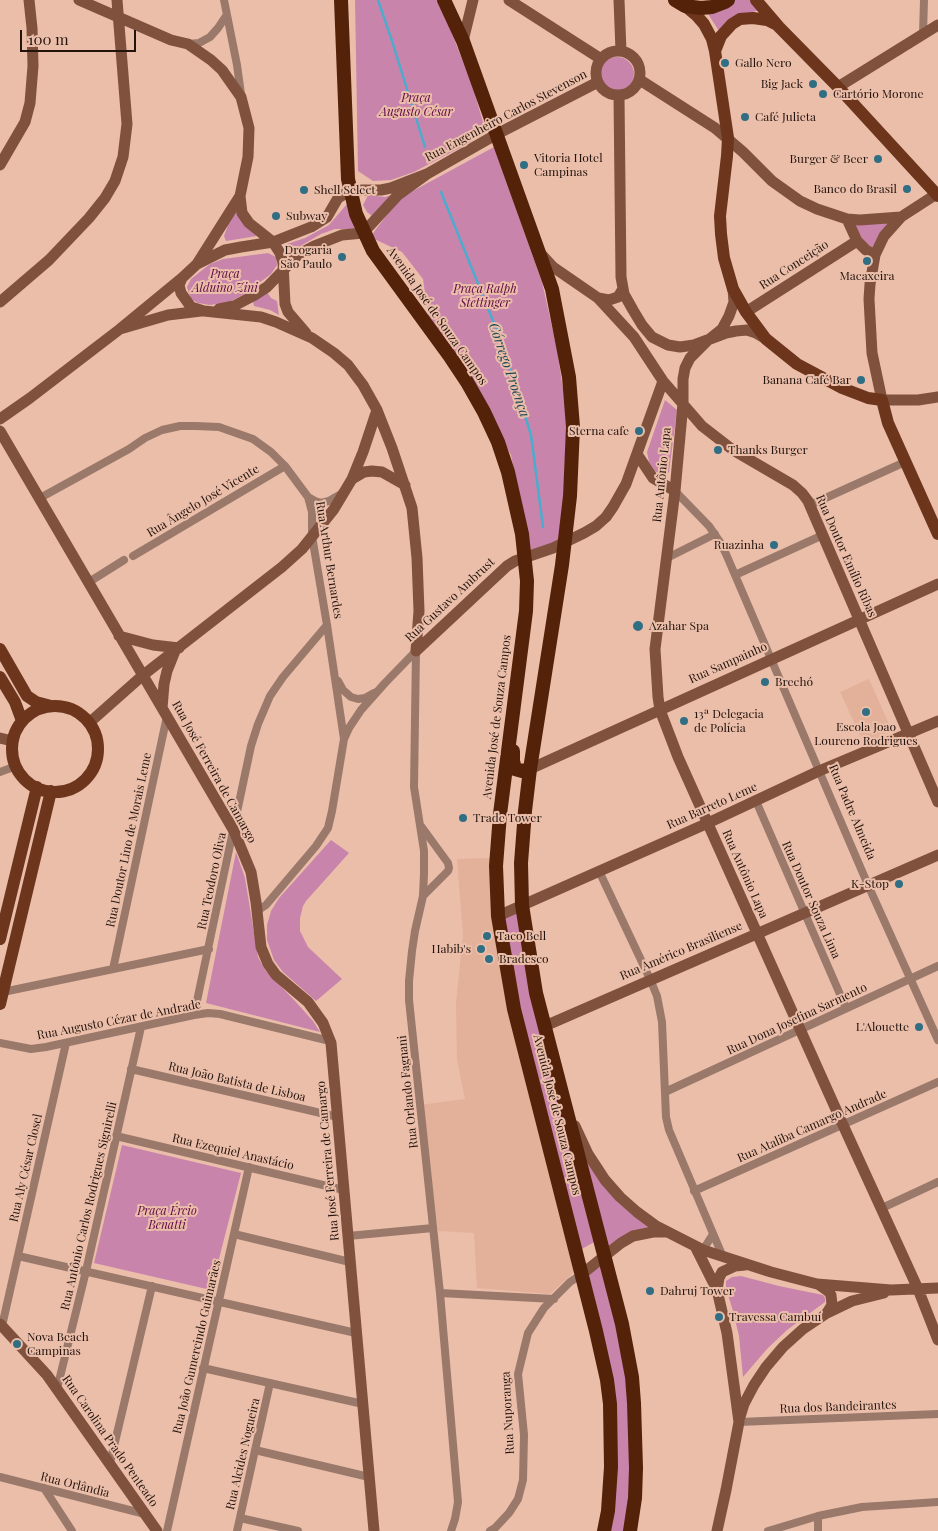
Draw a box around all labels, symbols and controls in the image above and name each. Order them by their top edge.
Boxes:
scale bar [22,20,139,52]
text: 100 m [28,29,69,49]
place label: Gallo Nero [735,56,792,70]
marker: Gallo Nero [719,57,731,69]
street label: Rua Engenheiro Carlos Stevenson [423,67,589,165]
place label: Big Jack [761,77,803,91]
marker: Big Jack [807,78,819,90]
place label: Cartório Morone [833,87,924,101]
marker: Cartório Morone [817,88,829,100]
park label: Praça Augusto César [379,91,453,119]
place label: Café Julieta [755,110,816,124]
marker: Café Julieta [739,111,751,123]
place label: Vitoria Hotel Campinas [534,151,603,179]
place label: Burger & Beer [790,152,868,166]
marker: Burger & Beer [872,153,884,165]
marker: Vitoria Hotel Campinas [518,159,530,171]
place label: Banco do Brasil [813,182,897,196]
place label: Shell Select [314,183,375,197]
marker: Banco do Brasil [901,183,913,195]
marker: Shell Select [298,184,310,196]
place label: Subway [286,209,327,223]
marker: Subway [270,210,282,222]
street label: Rua Conceição [757,237,831,293]
place label: Drogaria São Paulo [280,243,332,271]
street label: Avenida José de Souza Campos [384,244,490,388]
marker: Drogaria São Paulo [336,251,348,263]
marker: Macaxeira [861,255,873,267]
park label: Praça Alduino Zini [192,267,258,295]
place label: Macaxeira [839,269,895,283]
park label: Praça Ralph Stettinger [453,282,517,310]
water label: Córrego Proença [485,321,533,419]
place label: Banana Café Bar [762,373,851,387]
marker: Banana Café Bar [855,374,867,386]
place label: Sterna cafe [569,424,629,438]
marker: Sterna cafe [633,425,645,437]
street label: Rua Antônio Lapa [650,427,674,523]
place label: Thanks Burger [728,443,808,457]
marker: Thanks Burger [712,444,724,456]
street label: Rua Ângelo José Vicente [144,462,262,540]
street label: Rua Doutor Emílio Ribas [812,493,880,619]
street label: Rua Arthur Bernardes [313,500,345,620]
place label: Ruazinha [714,538,764,552]
marker: Ruazinha [768,539,780,551]
street label: Rua Gustavo Ambrust [402,555,498,645]
marker: Azahar Spa [631,619,645,633]
place label: Azahar Spa [649,619,709,633]
street label: Avenida José de Souza Campos [480,634,514,800]
street label: Rua Sampainho [687,639,769,687]
place label: Brechó [775,675,813,689]
marker: Brechó [759,676,771,688]
street label: Rua José Ferreira de Camargo [169,698,259,846]
marker: Escola Joao Loureno Rodrigues [860,706,872,718]
place label: 13ª Delegacia de Polícia [694,707,764,735]
marker: 13ª Delegacia de Polícia [678,715,690,727]
place label: Escola Joao Loureno Rodrigues [814,720,918,748]
street label: Rua Doutor Lino de Morais Leme [103,751,155,929]
street label: Rua Padre Almeida [825,762,879,862]
street label: Rua Barreto Leme [665,780,759,832]
place label: Trade Tower [473,811,542,825]
marker: Trade Tower [457,812,469,824]
street label: Rua Antônio Lapa [719,827,771,921]
street label: Rua Teodoro Oliva [195,831,229,931]
street label: Rua Doutor Souza Lima [779,839,843,961]
place label: K-Stop [851,877,889,891]
marker: K-Stop [893,878,905,890]
street label: Rua Américo Brasiliense [618,919,744,983]
place label: Taco Bell [497,929,546,943]
marker: Taco Bell [481,930,493,942]
place label: Habib's [432,942,471,956]
marker: Habib's [475,943,487,955]
place label: Bradesco [499,952,549,966]
marker: Bradesco [483,953,495,965]
street label: Rua Dona Josefina Sarmento [725,980,869,1058]
street label: Rua Augusto Cézar de Andrade [36,997,202,1043]
place label: L'Alouette [856,1020,909,1034]
marker: L'Alouette [913,1021,925,1033]
street label: Avenida José de Souza Campos [530,1033,584,1197]
street label: Rua Orlando Fagnani [395,1035,421,1149]
street label: Rua João Batista de Lisboa [167,1059,307,1105]
street label: Rua José Ferreira de Camargo [314,1080,342,1242]
street label: Rua Ataliba Camargo Andrade [735,1086,889,1166]
street label: Rua Antônio Carlos Rodrigues Signirelli [58,1100,120,1312]
street label: Rua Aly César Closel [7,1112,45,1224]
street label: Rua Ezequiel Anastácio [171,1131,295,1173]
park label: Praça Ércio Benatti [137,1204,197,1232]
street label: Rua João Gumercindo Guimarães [170,1259,224,1435]
place label: Dahruj Tower [660,1284,734,1298]
marker: Dahruj Tower [644,1285,656,1297]
place label: Travessa Cambuí [729,1310,821,1324]
marker: Travessa Cambuí [713,1311,725,1323]
place label: Nova Beach Campinas [27,1330,89,1358]
marker: Nova Beach Campinas [11,1338,23,1350]
street label: Rua Nuporanga [499,1371,517,1455]
street label: Rua Carolina Prado Penteado [59,1372,161,1510]
street label: Rua Alcides Nogueira [223,1397,263,1511]
street label: Rua dos Bandeirantes [779,1398,897,1416]
street label: Rua Orlândia [39,1469,111,1501]

